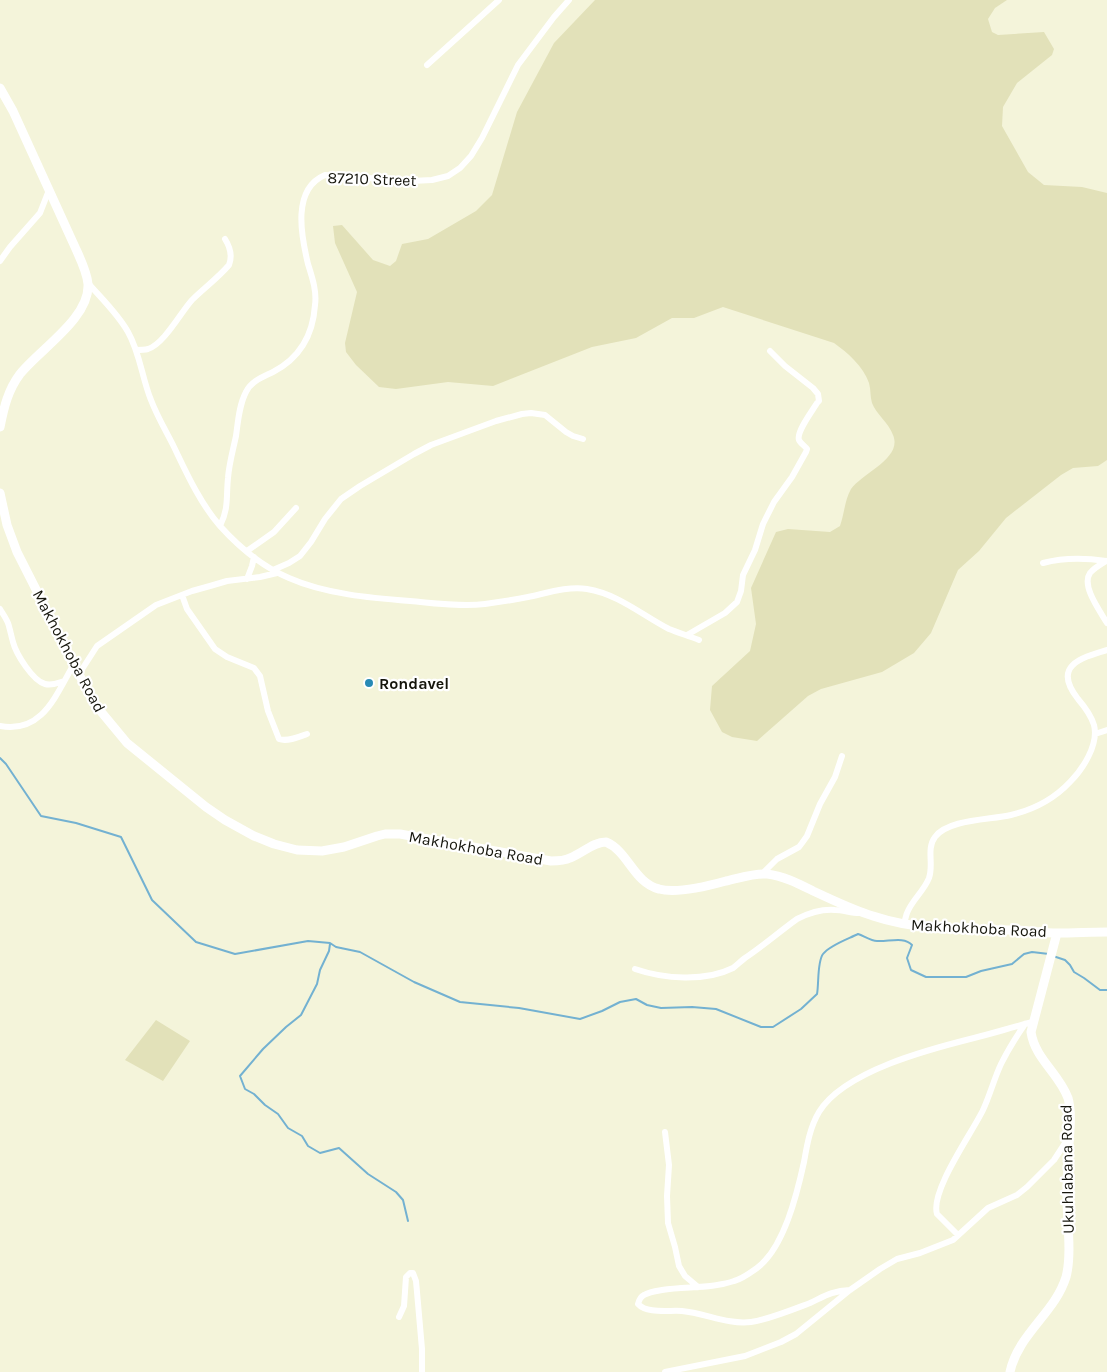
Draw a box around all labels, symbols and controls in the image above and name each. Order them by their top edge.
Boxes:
street label: 87210 Street [327,168,417,190]
street label: Makhokhoba Road [29,586,109,716]
place label: Rondavel [379,674,449,693]
marker: Rondavel [363,677,375,689]
street label: Makhokhoba Road [407,827,545,869]
street label: Makhokhoba Road [911,915,1047,941]
street label: Ukuhlabana Road [1056,1104,1078,1234]

